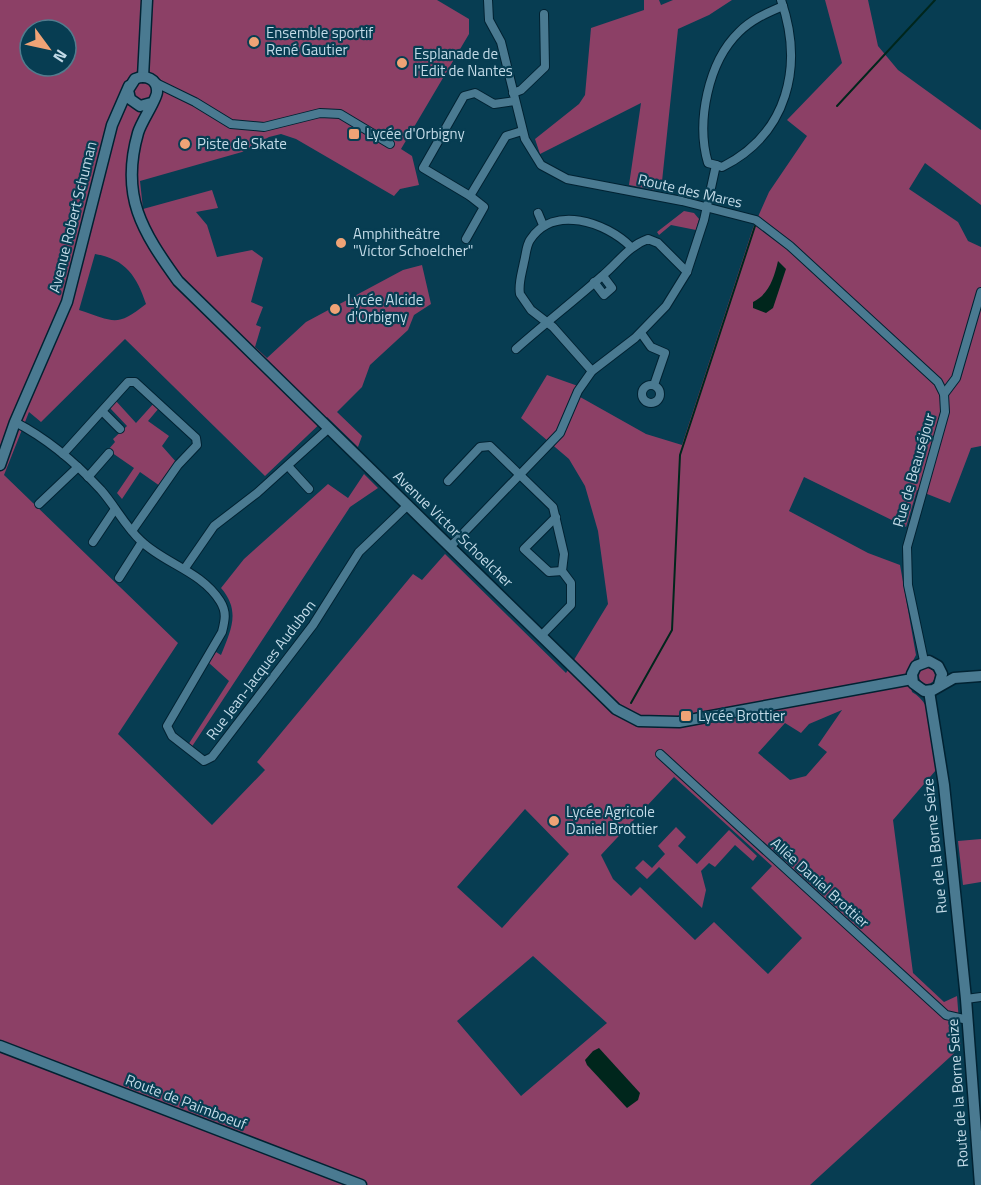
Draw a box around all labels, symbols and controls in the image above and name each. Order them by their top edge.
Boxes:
north arrow [18,18,78,78]
place label: Ensemble sportif René Gautier [266,21,373,61]
marker: Ensemble sportif René Gautier [247,35,261,49]
place label: Esplanade de l'Edit de Nantes [414,42,513,82]
text: N [47,45,74,67]
marker: Esplanade de l'Edit de Nantes [395,56,409,70]
place label: Lycée d'Orbigny [366,122,465,145]
marker: Lycée d'Orbigny [347,127,361,141]
place label: Piste de Skate [197,132,287,155]
marker: Piste de Skate [178,137,192,151]
street label: Avenue Robert Schuman [43,139,102,295]
street label: Route des Mares [636,167,745,214]
place label: Amphitheâtre "Victor Schoelcher" [353,222,473,262]
marker: Amphitheâtre "Victor Schoelcher" [334,236,348,250]
place label: Lycée Alcide d'Orbigny [347,288,423,328]
marker: Lycée Alcide d'Orbigny [328,302,342,316]
street label: Rue de Beauséjour [886,410,941,530]
street label: Avenue Victor Schoelcher [388,465,519,592]
street label: Rue Jean-Jacques Audubon [200,595,321,745]
place label: Lycée Brottier [698,704,785,727]
marker: Lycée Brottier [679,709,693,723]
street label: Rue de la Borne Seize [916,777,953,915]
place label: Lycée Agricole Daniel Brottier [566,800,658,840]
marker: Lycée Agricole Daniel Brottier [547,814,561,828]
street label: Allée Daniel Brottier [766,832,875,933]
street label: Route de la Borne Seize [941,1018,974,1168]
street label: Route de Paimboeuf [122,1068,250,1135]

